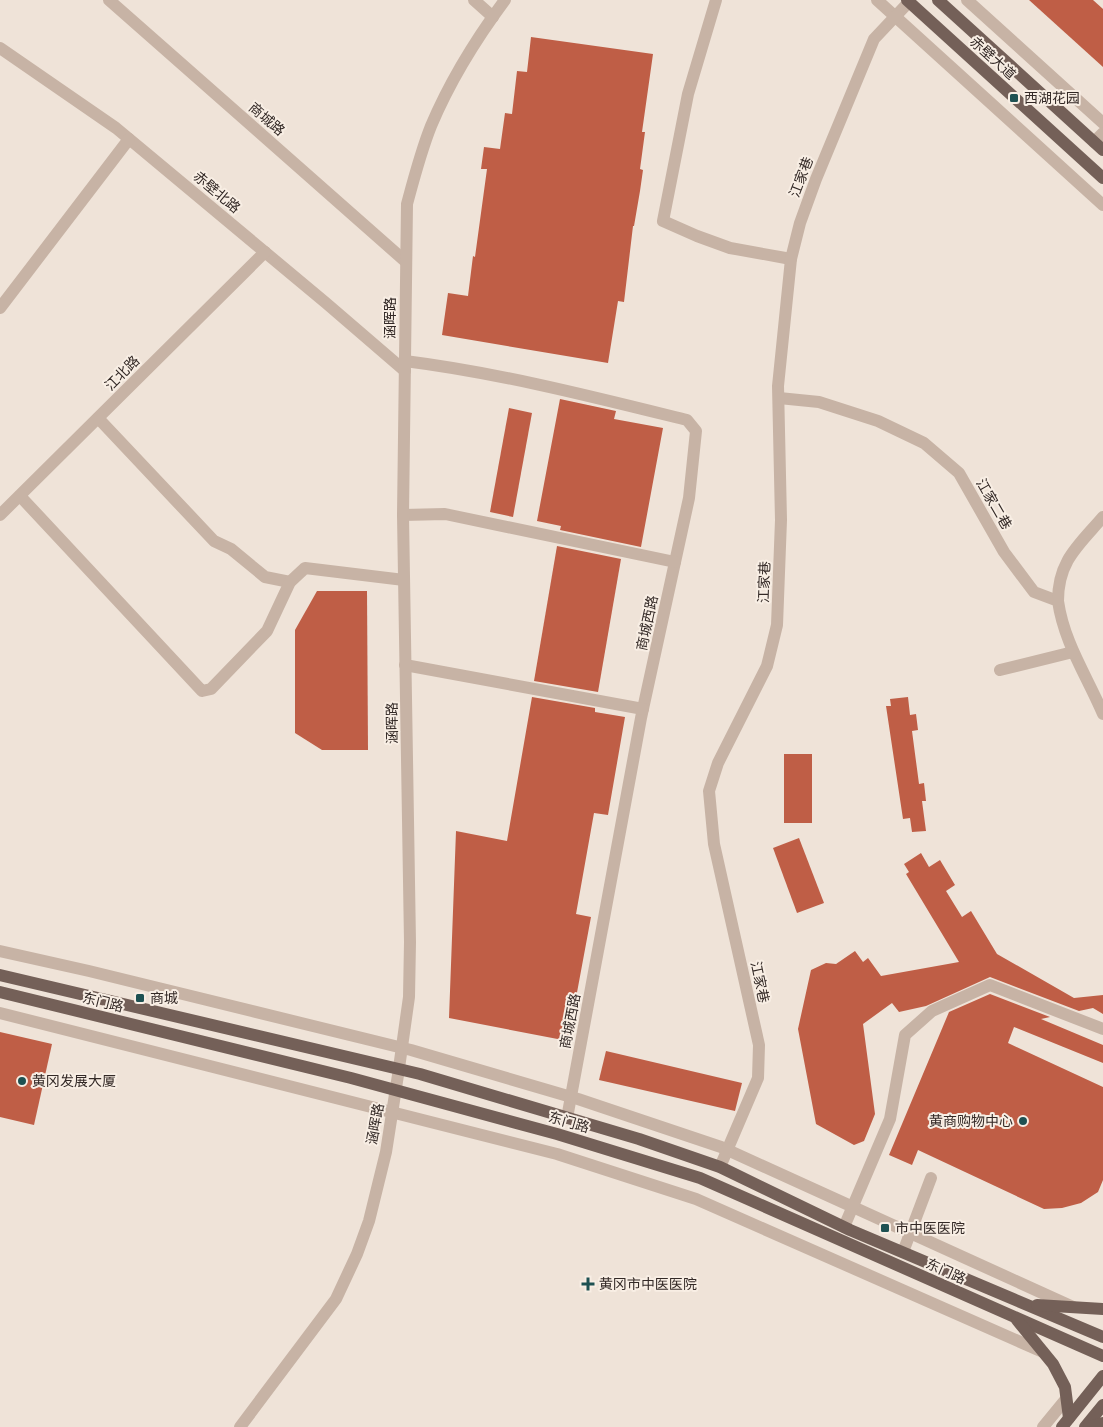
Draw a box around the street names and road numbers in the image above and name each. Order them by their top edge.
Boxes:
street label: 赤壁大道 [966,33,1020,83]
street label: 商城路 [245,98,289,140]
street label: 江家巷 [785,154,817,200]
street label: 赤壁北路 [190,167,244,217]
street label: 涵晖路 [381,297,399,339]
street label: 江北路 [101,352,143,394]
street label: 江家二巷 [972,475,1016,533]
street label: 江家巷 [754,561,774,603]
street label: 商城西路 [632,594,662,652]
street label: 涵晖路 [383,702,401,744]
street label: 江家巷 [747,960,773,1004]
street label: 东门路 [80,988,126,1016]
street label: 商城西路 [556,992,584,1050]
street label: 涵晖路 [362,1102,388,1146]
street label: 东门路 [546,1108,592,1136]
street label: 东门路 [923,1254,969,1288]

